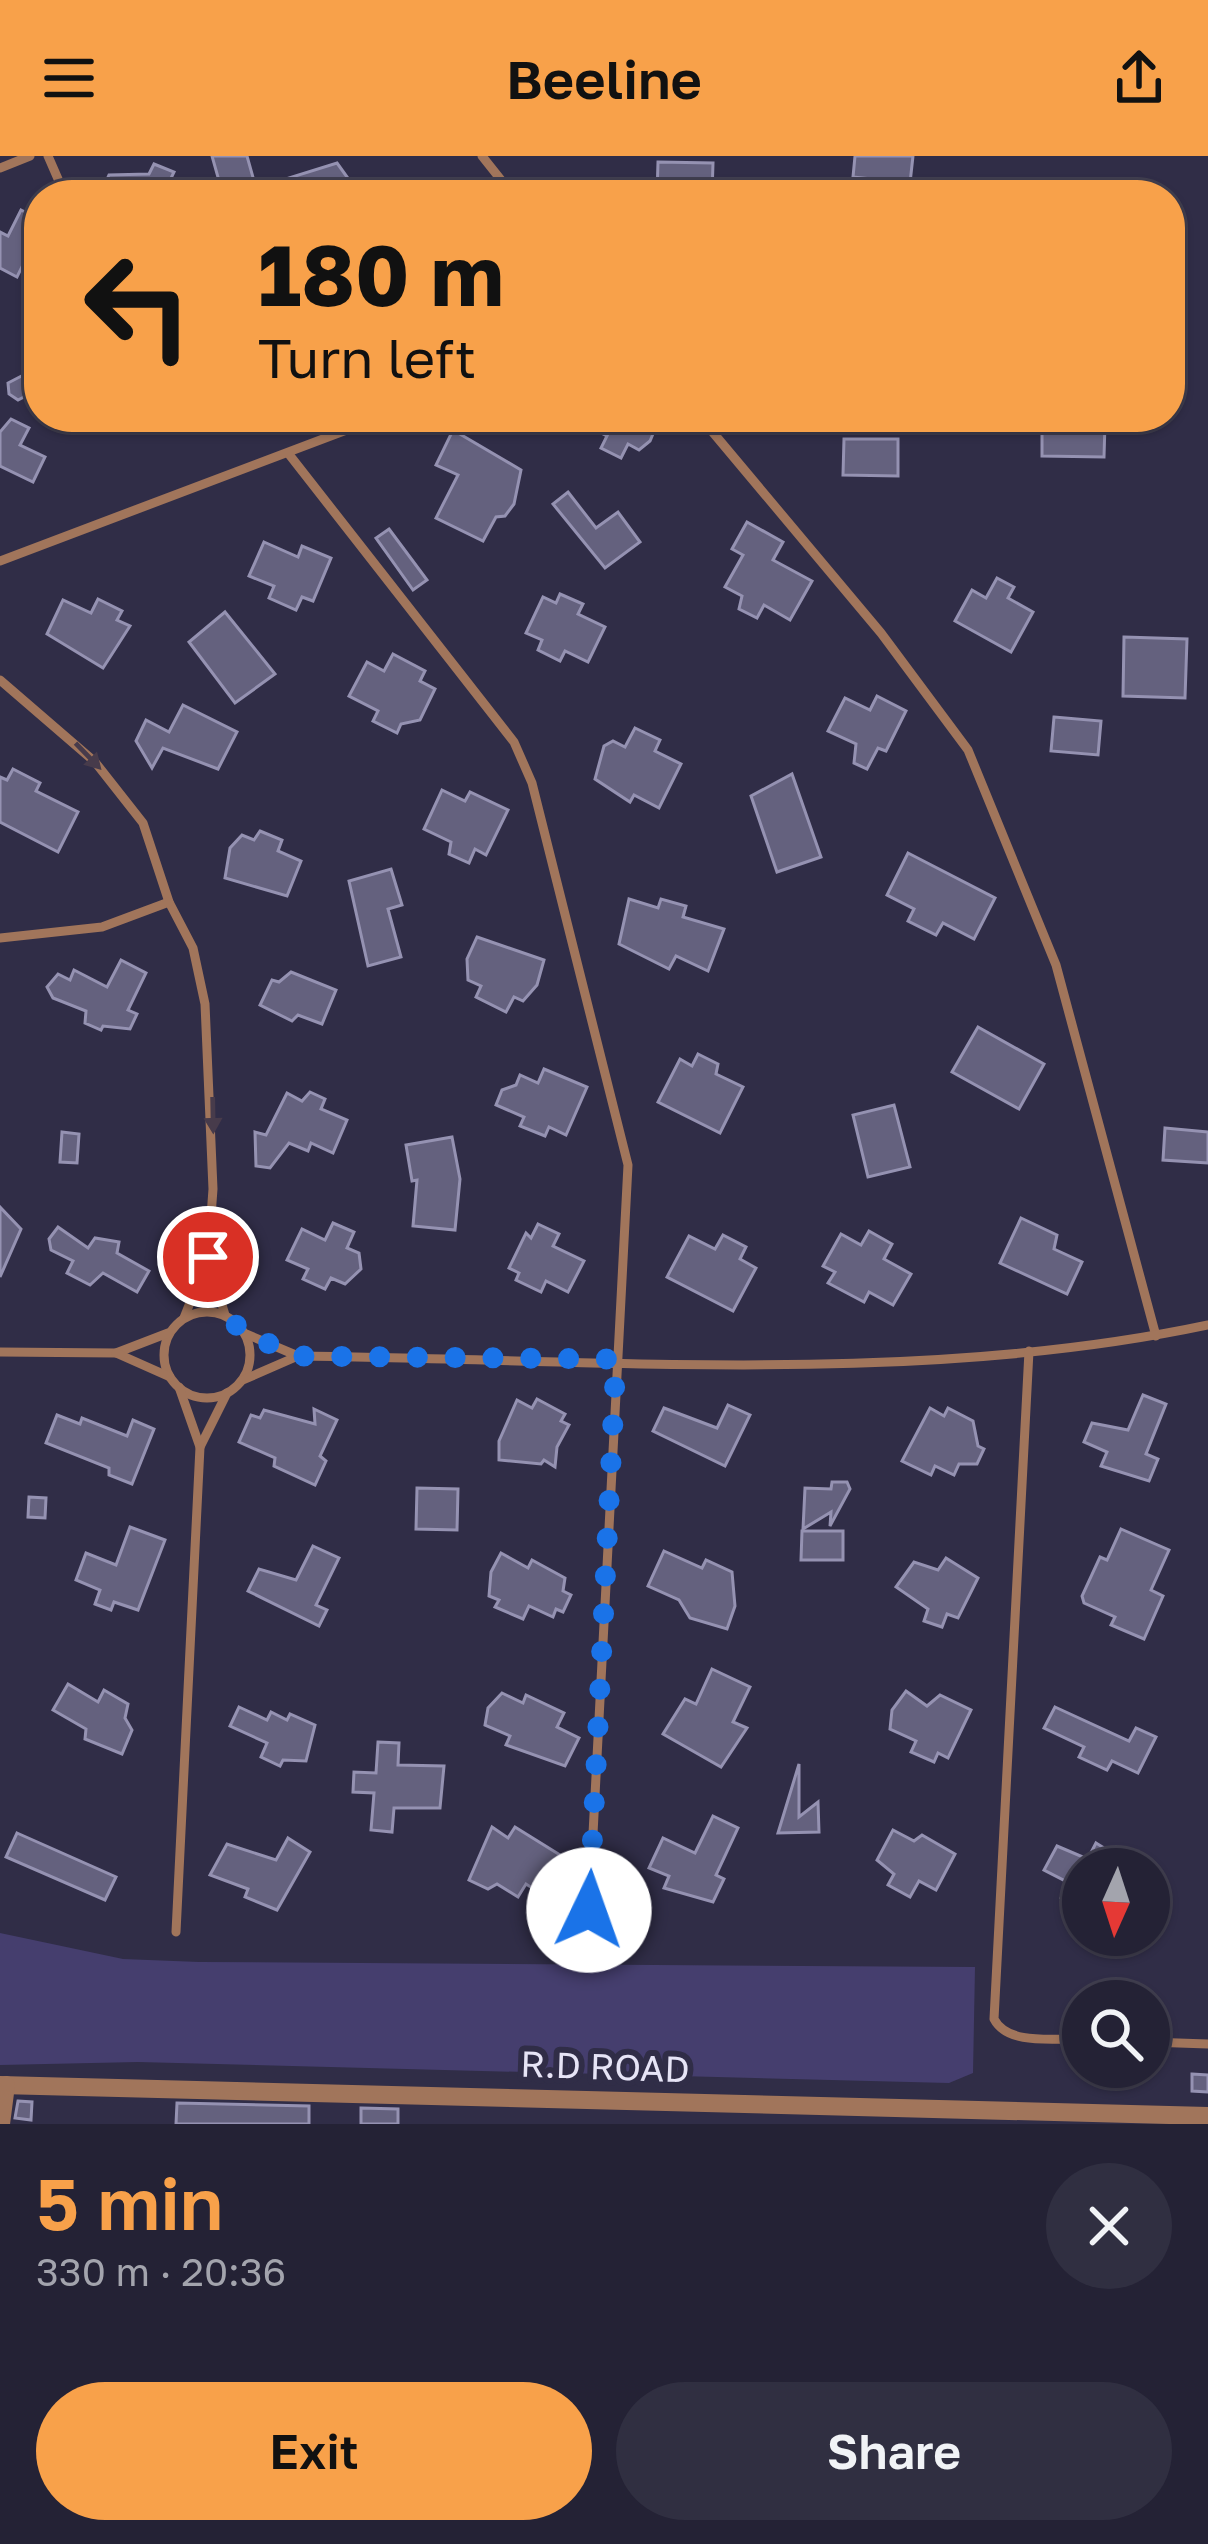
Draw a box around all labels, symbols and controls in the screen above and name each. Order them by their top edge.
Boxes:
icon: menu [36,45,102,111]
icon: share [1106,45,1172,111]
text: Beeline [506,46,702,111]
text: 180 m [258,224,504,324]
icon: left [60,228,216,384]
text: Turn left [258,325,476,390]
one-way arrow [74,741,102,770]
one-way arrow [203,1097,223,1135]
pin [157,1206,259,1308]
icon: arrive [175,1224,241,1290]
position arrow [526,1847,652,1973]
north arrow [1062,1848,1170,1956]
map controls [1062,1848,1170,2088]
button: search [1062,1980,1170,2088]
street label: R.D ROAD [520,2042,690,2090]
text: 5 min [36,2159,223,2246]
button: close [1046,2163,1172,2289]
text: 330 m · 20:36 [36,2248,286,2295]
button: Exit [36,2382,592,2520]
button: Share [616,2382,1172,2520]

